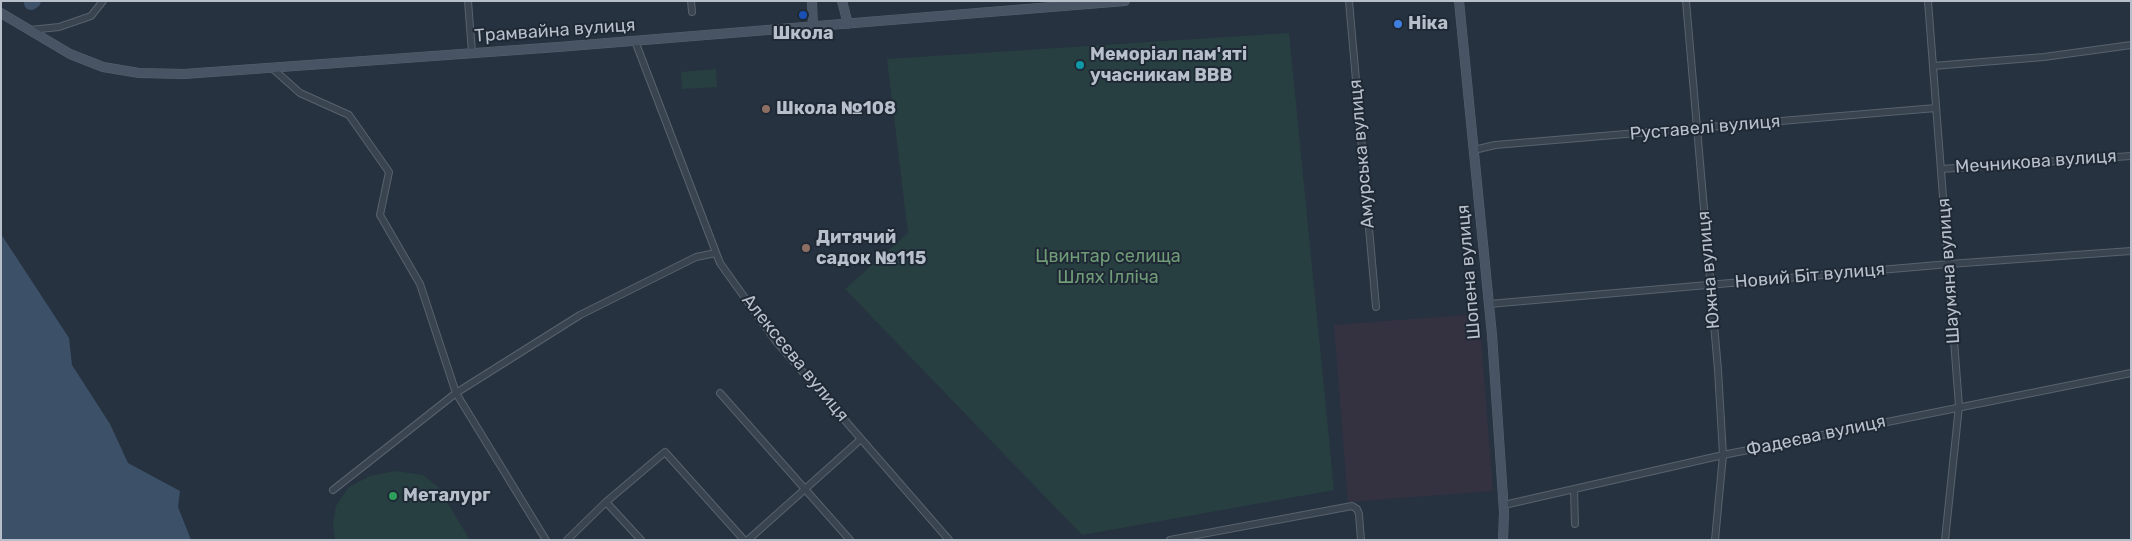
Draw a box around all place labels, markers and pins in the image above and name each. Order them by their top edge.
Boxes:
marker: Школа [797,9,809,21]
place label: Ніка [1408,13,1448,35]
marker: Ніка [1392,18,1404,30]
place label: Школа [772,23,834,45]
place label: Меморіал пам'яті учасникам ВВВ [1090,44,1247,86]
marker: Меморіал пам'яті учасникам ВВВ [1074,59,1086,71]
place label: Школа №108 [776,98,896,120]
marker: Школа №108 [760,103,772,115]
place label: Дитячий садок №115 [816,227,926,270]
marker: Дитячий садок №115 [800,242,812,254]
place label: Металург [403,485,491,507]
marker: Металург [387,490,399,502]

